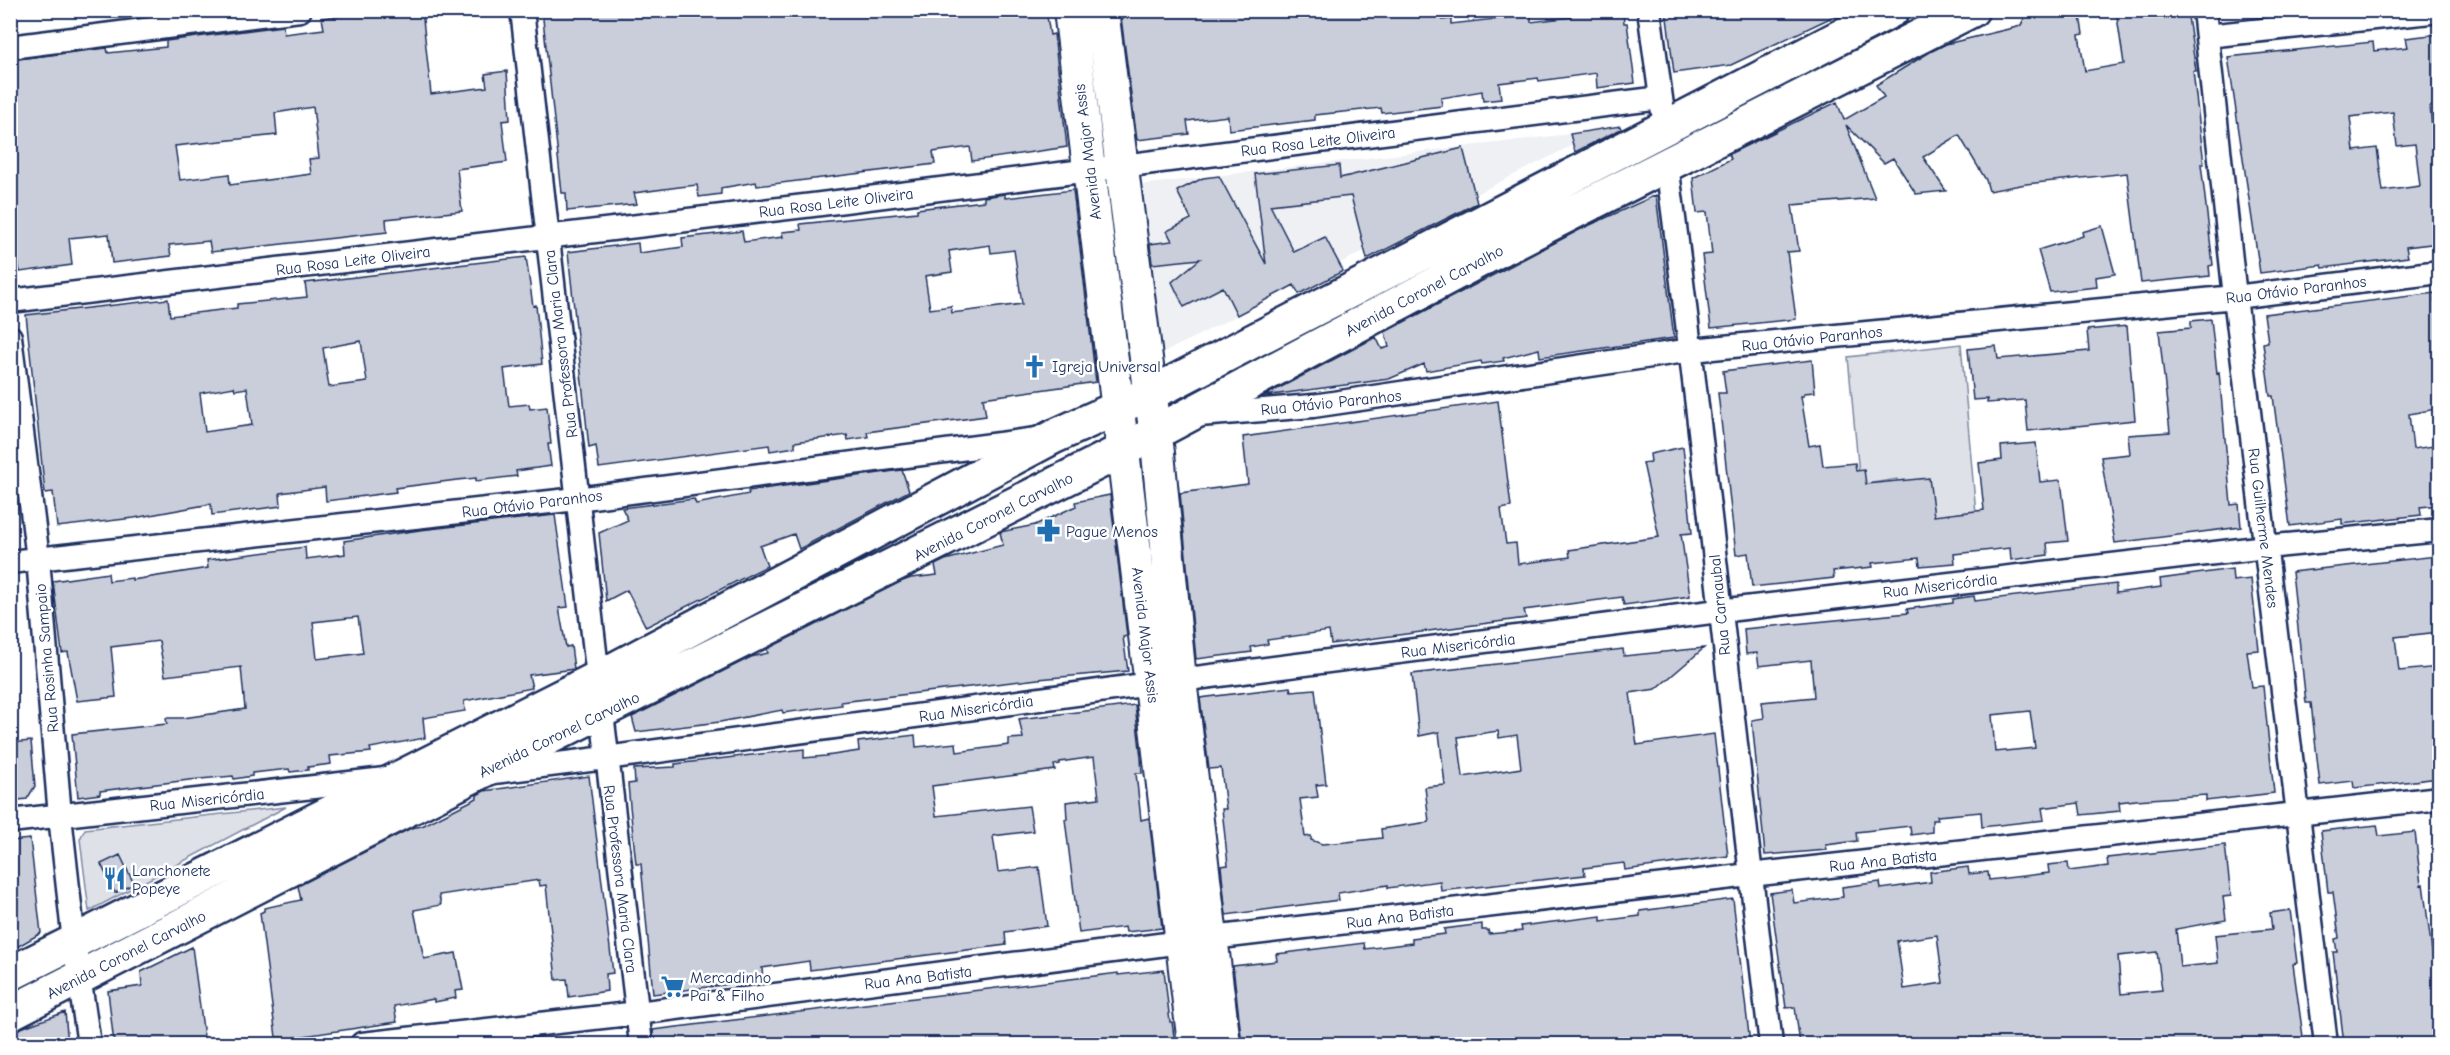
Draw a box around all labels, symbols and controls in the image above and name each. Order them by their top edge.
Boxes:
street label: Avenida Major Assis [1071,83,1105,221]
street label: Rua Rosa Leite Oliveira [1240,124,1397,160]
street label: Rua Rosa Leite Oliveira [758,185,915,221]
street label: Avenida Coronel Carvalho [1342,242,1507,340]
street label: Rua Rosa Leite Oliveira [275,243,432,279]
street label: Rua Professora Maria Clara [541,249,581,439]
street label: Rua Otávio Paranhos [2225,272,2368,308]
street label: Rua Otávio Paranhos [1741,323,1884,355]
church icon: Igreja Universal [1021,353,1047,379]
place label: Igreja Universal [1052,358,1161,376]
street label: Rua Otávio Paranhos [1260,387,1403,419]
street label: Rua Guilherme Mendes [2244,447,2282,609]
street label: Avenida Coronel Carvalho [911,469,1076,565]
street label: Rua Otávio Paranhos [461,486,604,522]
pharmacy icon: Pague Menos [1035,518,1061,544]
place label: Pague Menos [1066,523,1158,541]
street label: Rua Carnaubal [1706,554,1734,656]
street label: Avenida Major Assis [1128,566,1162,704]
street label: Rua Misericórdia [1882,570,1998,602]
street label: Rua Rosinha Sampaio [32,583,62,733]
street label: Rua Misericórdia [1400,630,1516,662]
street label: Avenida Coronel Carvalho [476,688,643,782]
street label: Rua Misericórdia [918,692,1035,726]
street label: Rua Professora Maria Clara [600,784,640,974]
street label: Rua Misericórdia [149,785,265,815]
street label: Rua Ana Batista [1828,846,1938,876]
place label: Lanchonete Popeye [132,862,211,898]
restaurant icon: Lanchonete Popeye [101,866,127,892]
street label: Rua Ana Batista [1345,901,1455,933]
street label: Avenida Coronel Carvalho [44,907,209,1003]
street label: Rua Ana Batista [863,962,973,994]
place label: Mercadinho Pai & Filho [690,969,771,1005]
supermarket icon: Mercadinho Pai & Filho [659,973,685,999]

